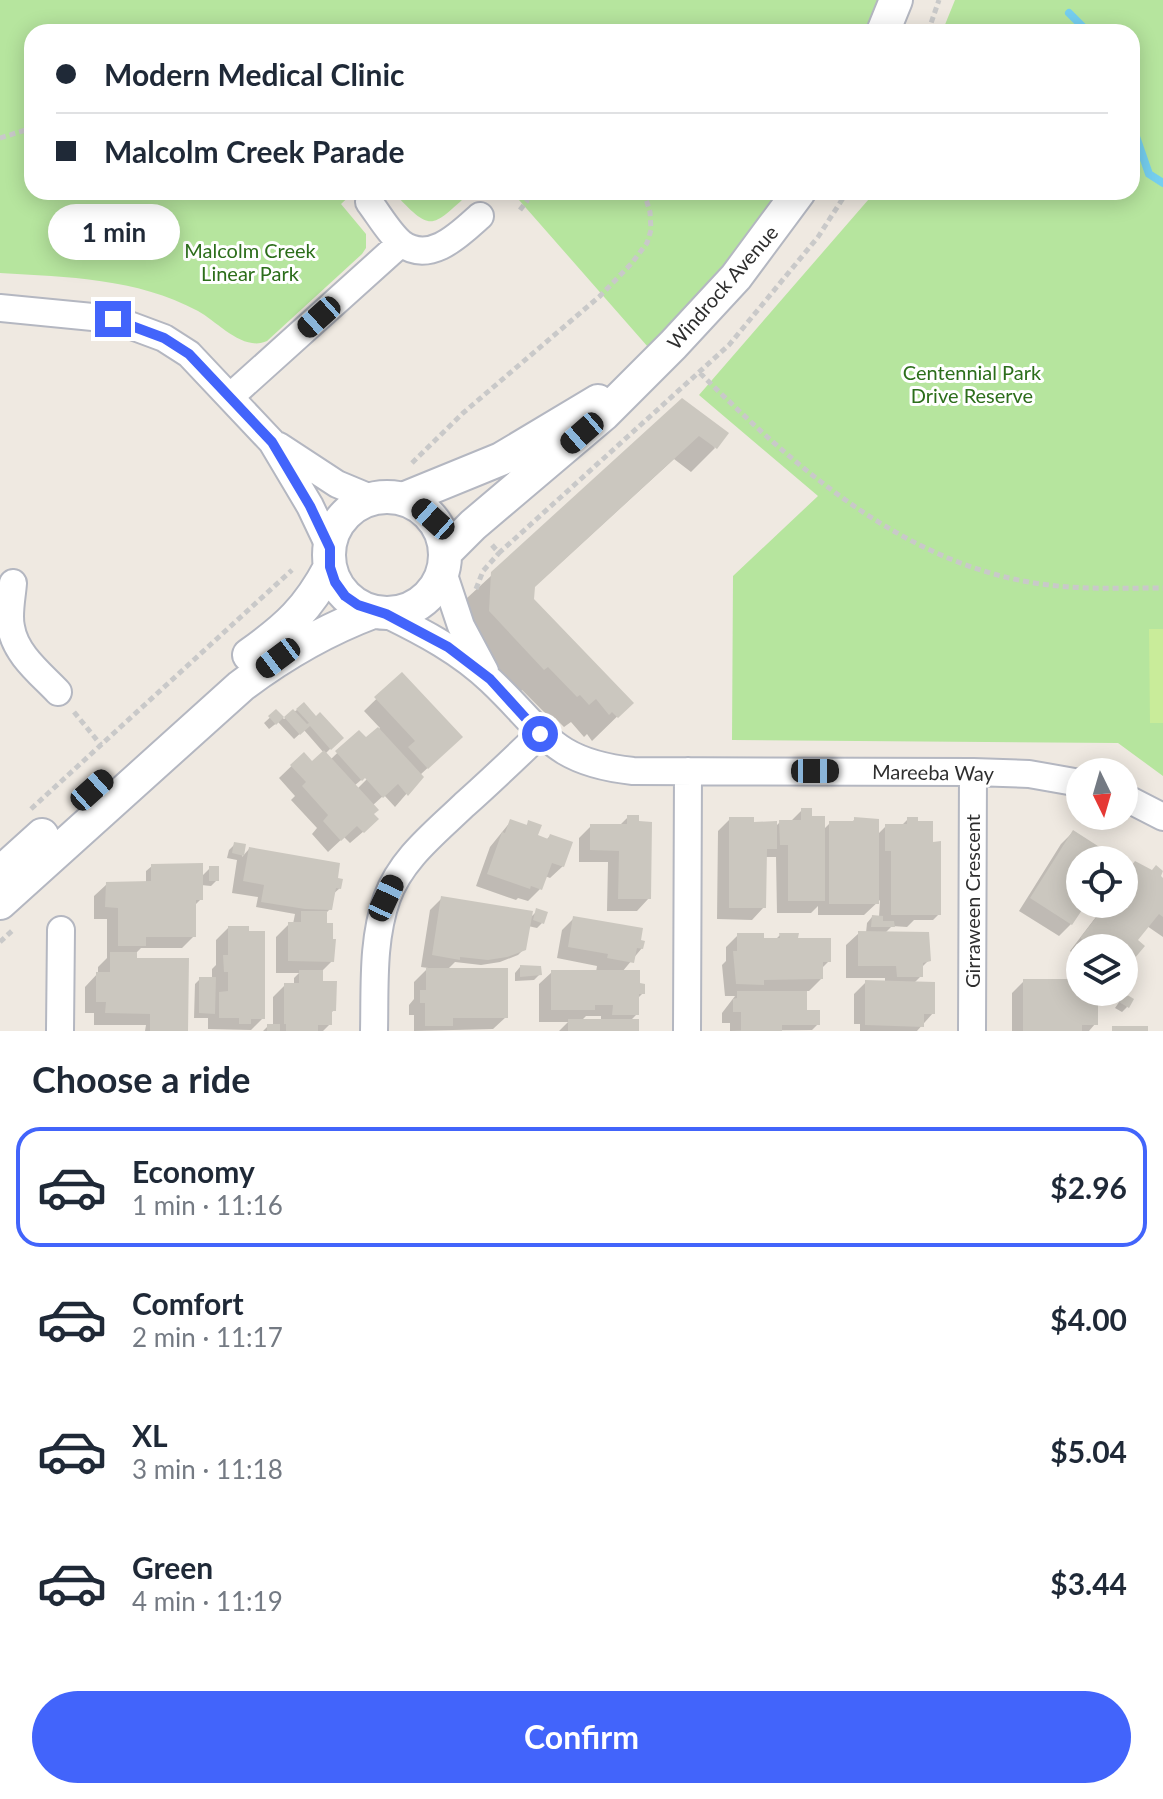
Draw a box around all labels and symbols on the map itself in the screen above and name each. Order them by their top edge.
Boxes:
callout: 1 min [47,203,179,259]
street label: Windrock Avenue [662,220,782,354]
park label: Malcolm Creek Linear Park [184,238,317,285]
car [293,292,345,342]
route end [95,301,131,337]
park label: Centennial Park Drive Reserve [903,360,1042,407]
car [556,408,608,458]
car [407,494,459,544]
car [252,634,304,682]
route start [522,716,558,752]
north arrow [1066,758,1138,830]
car [791,759,839,783]
street label: Mareeba Way [872,759,995,785]
car [66,765,118,815]
street label: Girraween Crescent [960,814,984,988]
car [365,871,407,925]

